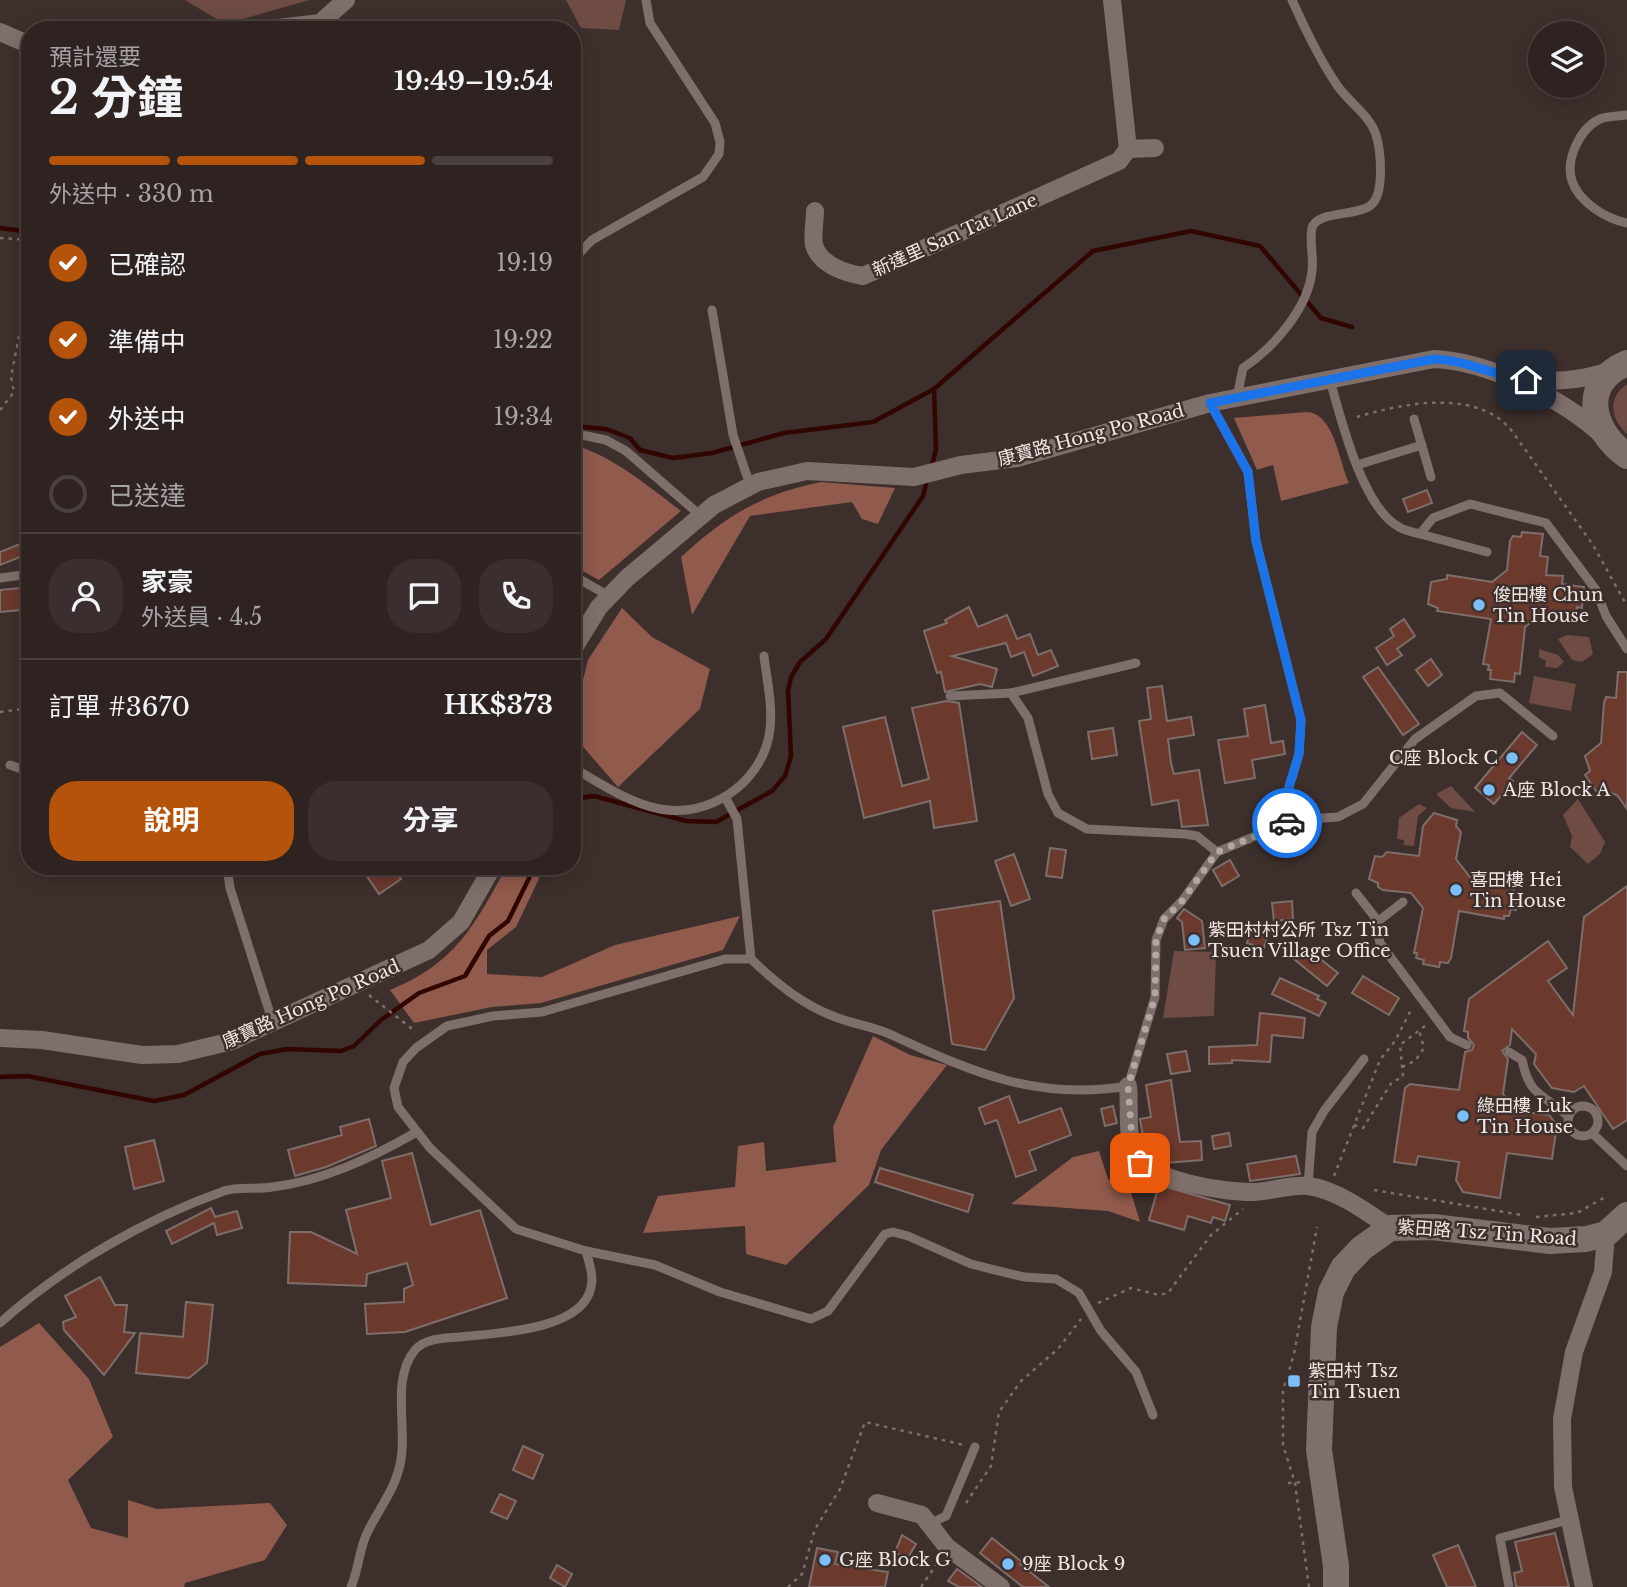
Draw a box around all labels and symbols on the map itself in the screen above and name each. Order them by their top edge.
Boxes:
street label: 新達里 San Tat Lane [869,189,1041,281]
pin [1496,350,1556,410]
street label: 康寶路 Hong Po Road [995,400,1187,470]
place label: 俊田樓 Chun Tin House [1493,584,1603,627]
marker: 俊田樓 Chun Tin House [1471,597,1487,613]
place label: C座 Block C [1389,747,1498,769]
marker: C座 Block C [1504,750,1520,766]
place label: A座 Block A [1502,779,1611,801]
marker: A座 Block A [1481,782,1497,798]
courier [1252,788,1322,858]
place label: 喜田樓 Hei Tin House [1470,869,1566,912]
marker: 喜田樓 Hei Tin House [1448,882,1464,898]
place label: 紫田村村公所 Tsz Tin Tsuen Village Office [1208,919,1390,962]
marker: 紫田村村公所 Tsz Tin Tsuen Village Office [1186,932,1202,948]
street label: 康寶路 Hong Po Road [219,955,403,1053]
place label: 綠田樓 Luk Tin House [1477,1095,1573,1138]
marker: 綠田樓 Luk Tin House [1455,1108,1471,1124]
pin [1110,1133,1170,1193]
street label: 紫田路 Tsz Tin Road [1396,1216,1578,1250]
place label: 紫田村 Tsz Tin Tsuen [1308,1360,1401,1403]
marker: 紫田村 Tsz Tin Tsuen [1286,1373,1302,1389]
place label: G座 Block G [839,1549,951,1571]
marker: G座 Block G [817,1552,833,1568]
place label: 9座 Block 9 [1022,1553,1125,1575]
marker: 9座 Block 9 [1000,1556,1016,1572]

